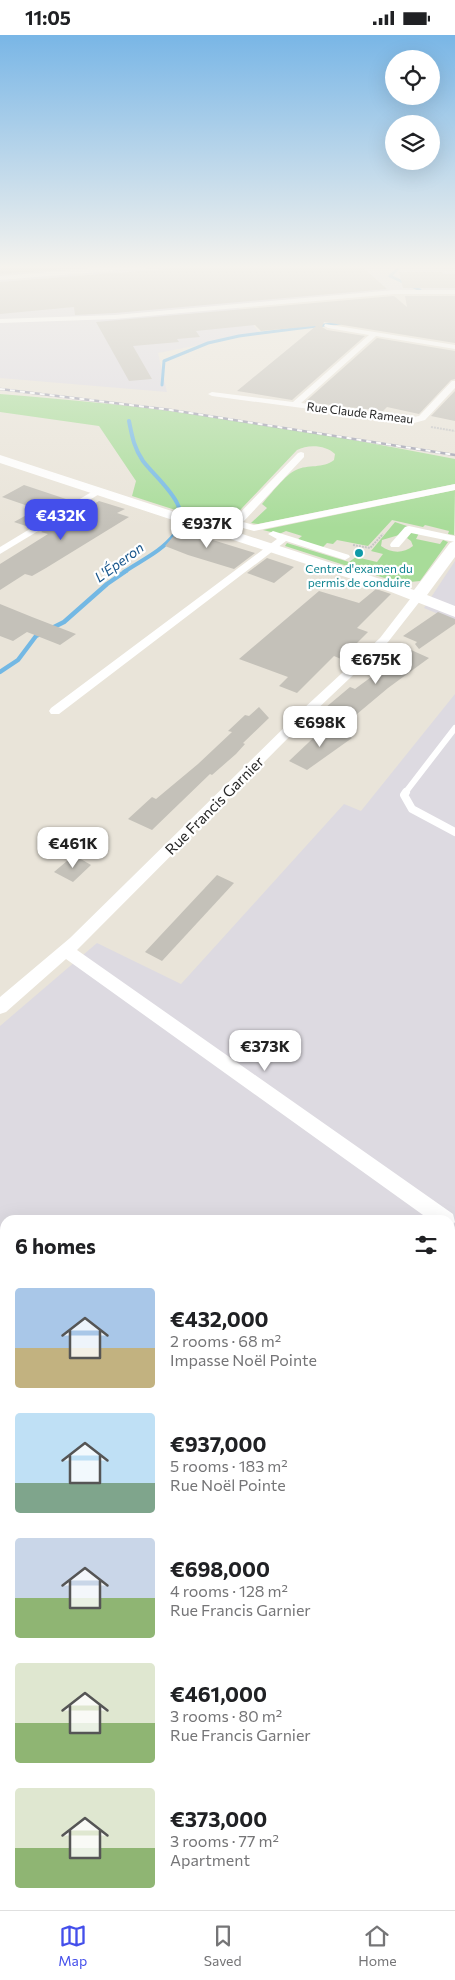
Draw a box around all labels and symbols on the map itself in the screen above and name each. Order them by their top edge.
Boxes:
street label: Rue Claude Rameau [306,399,414,425]
pin: €432K [26,499,96,541]
pin: €937K [172,507,242,549]
water label: L'Éperon [91,538,147,586]
marker: Centre d'examen du permis de conduire [353,547,365,559]
place label: Centre d'examen du permis de conduire [305,561,413,589]
pin: €675K [341,643,411,685]
pin: €698K [285,705,355,748]
street label: Rue Francis Garnier [161,752,267,858]
pin: €461K [38,827,108,869]
pin: €373K [230,1029,300,1072]

